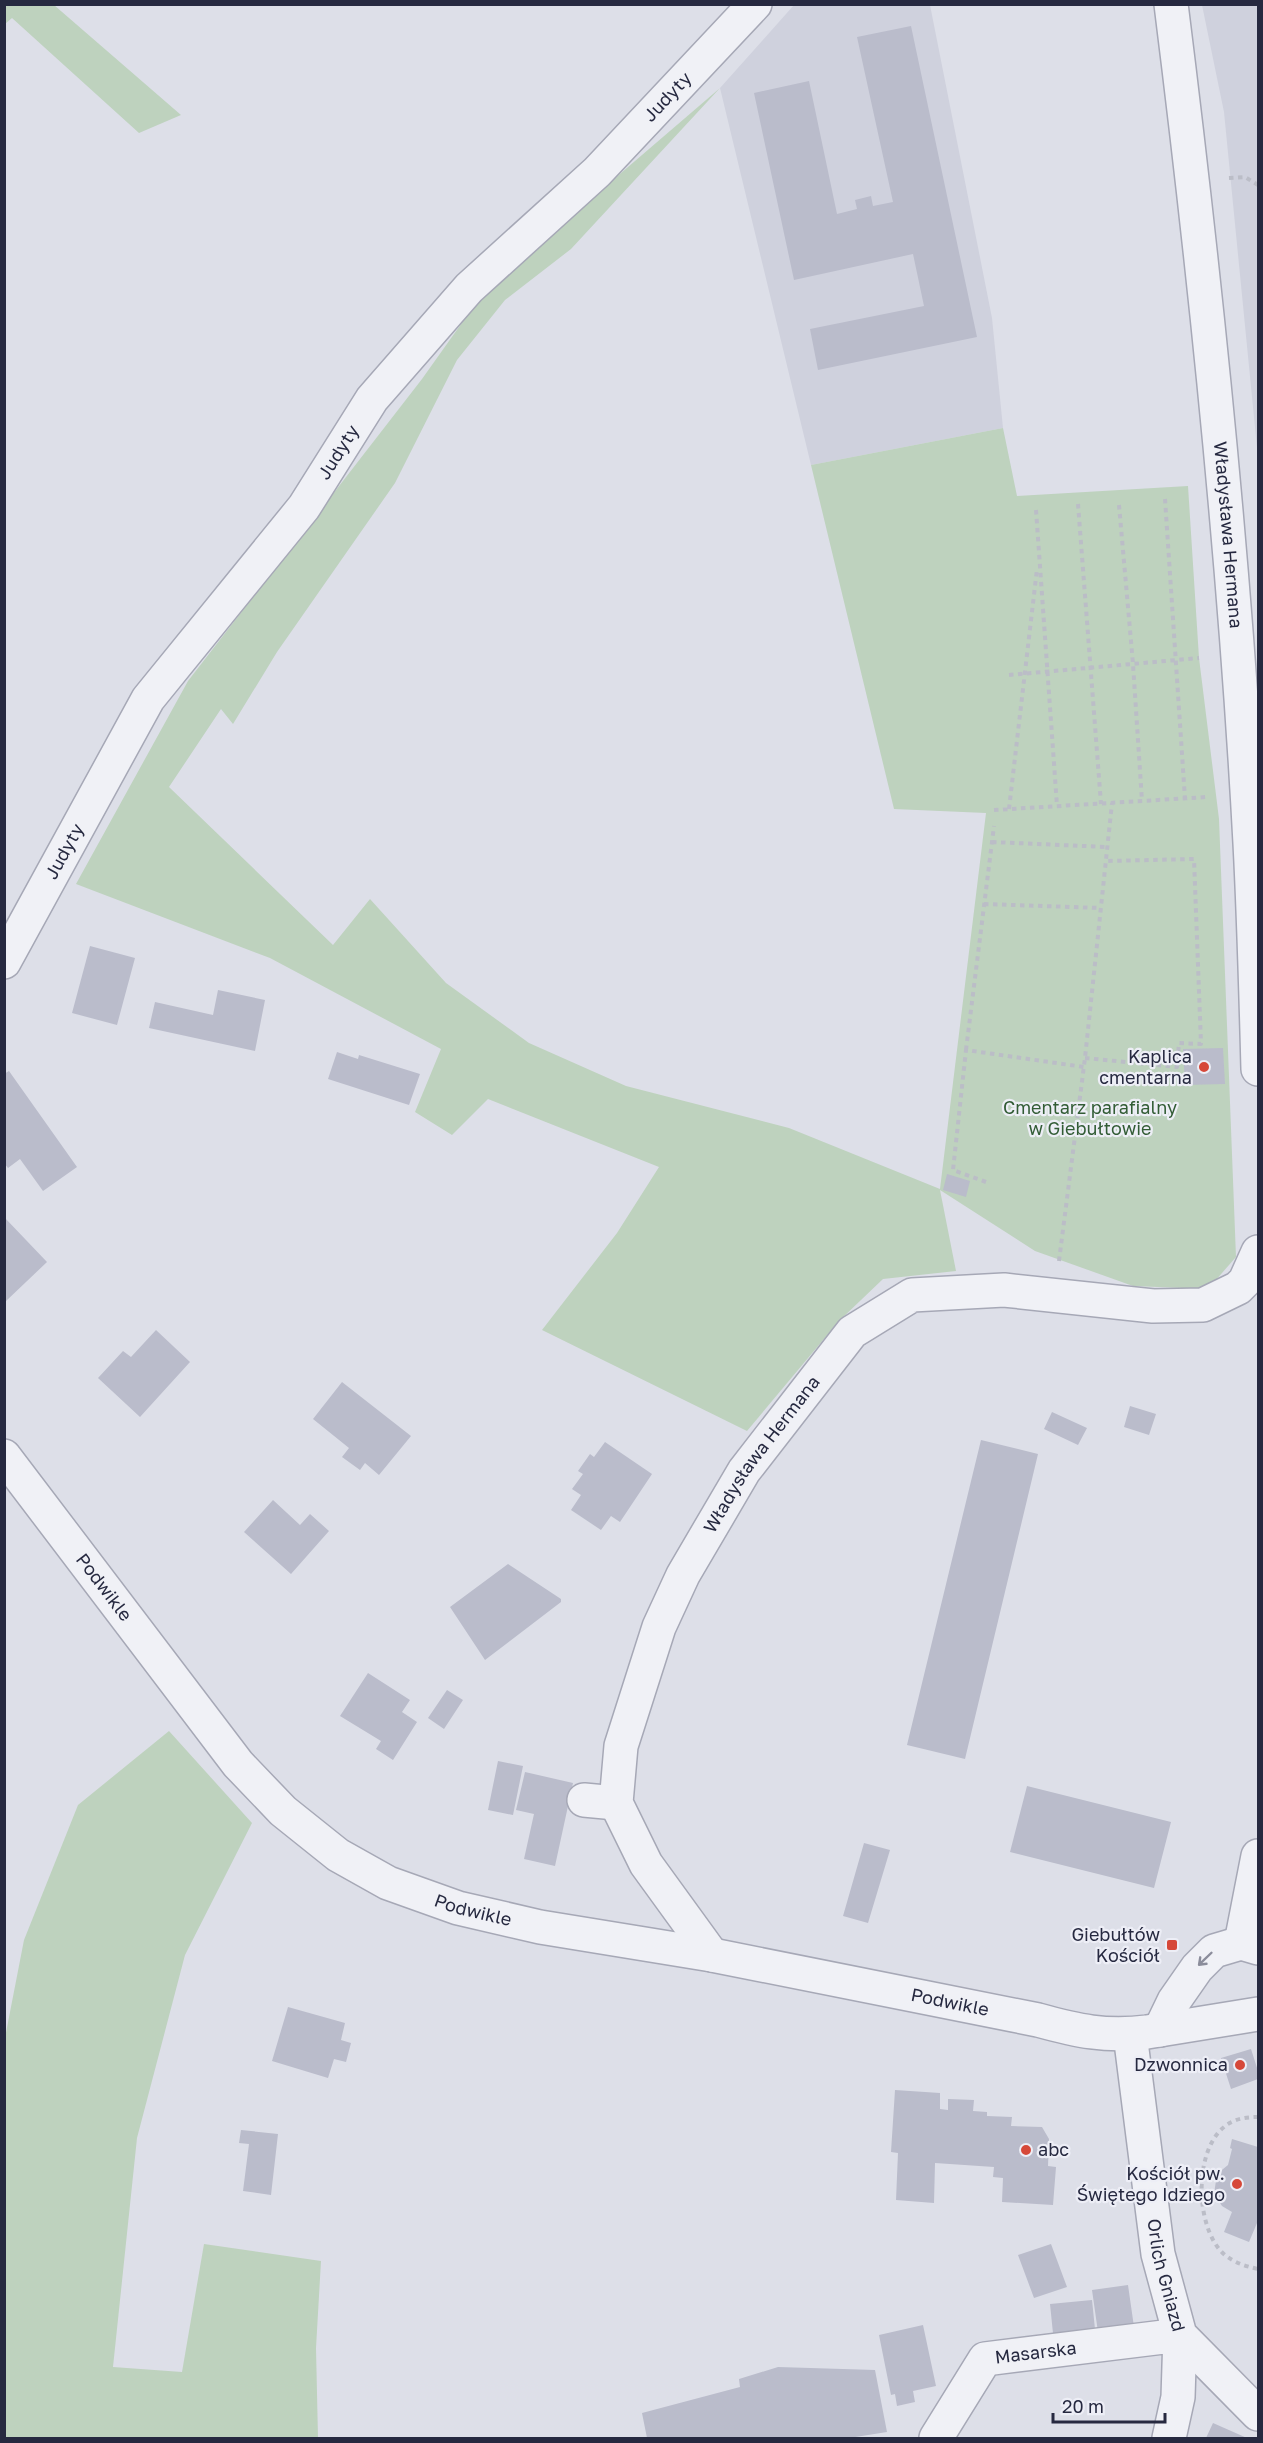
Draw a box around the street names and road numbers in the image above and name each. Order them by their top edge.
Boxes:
street label: Judyty [638,67,695,126]
street label: Judyty [312,420,363,483]
street label: Władysława Hermana [1210,440,1248,629]
street label: Judyty [40,819,88,883]
street label: Władysława Hermana [698,1371,824,1537]
street label: Podwikle [72,1549,137,1625]
street label: Podwikle [432,1888,514,1930]
street label: Podwikle [909,1983,991,2020]
street label: Orlich Gniazd [1144,2217,1191,2334]
street label: Masarska [993,2336,1078,2368]

